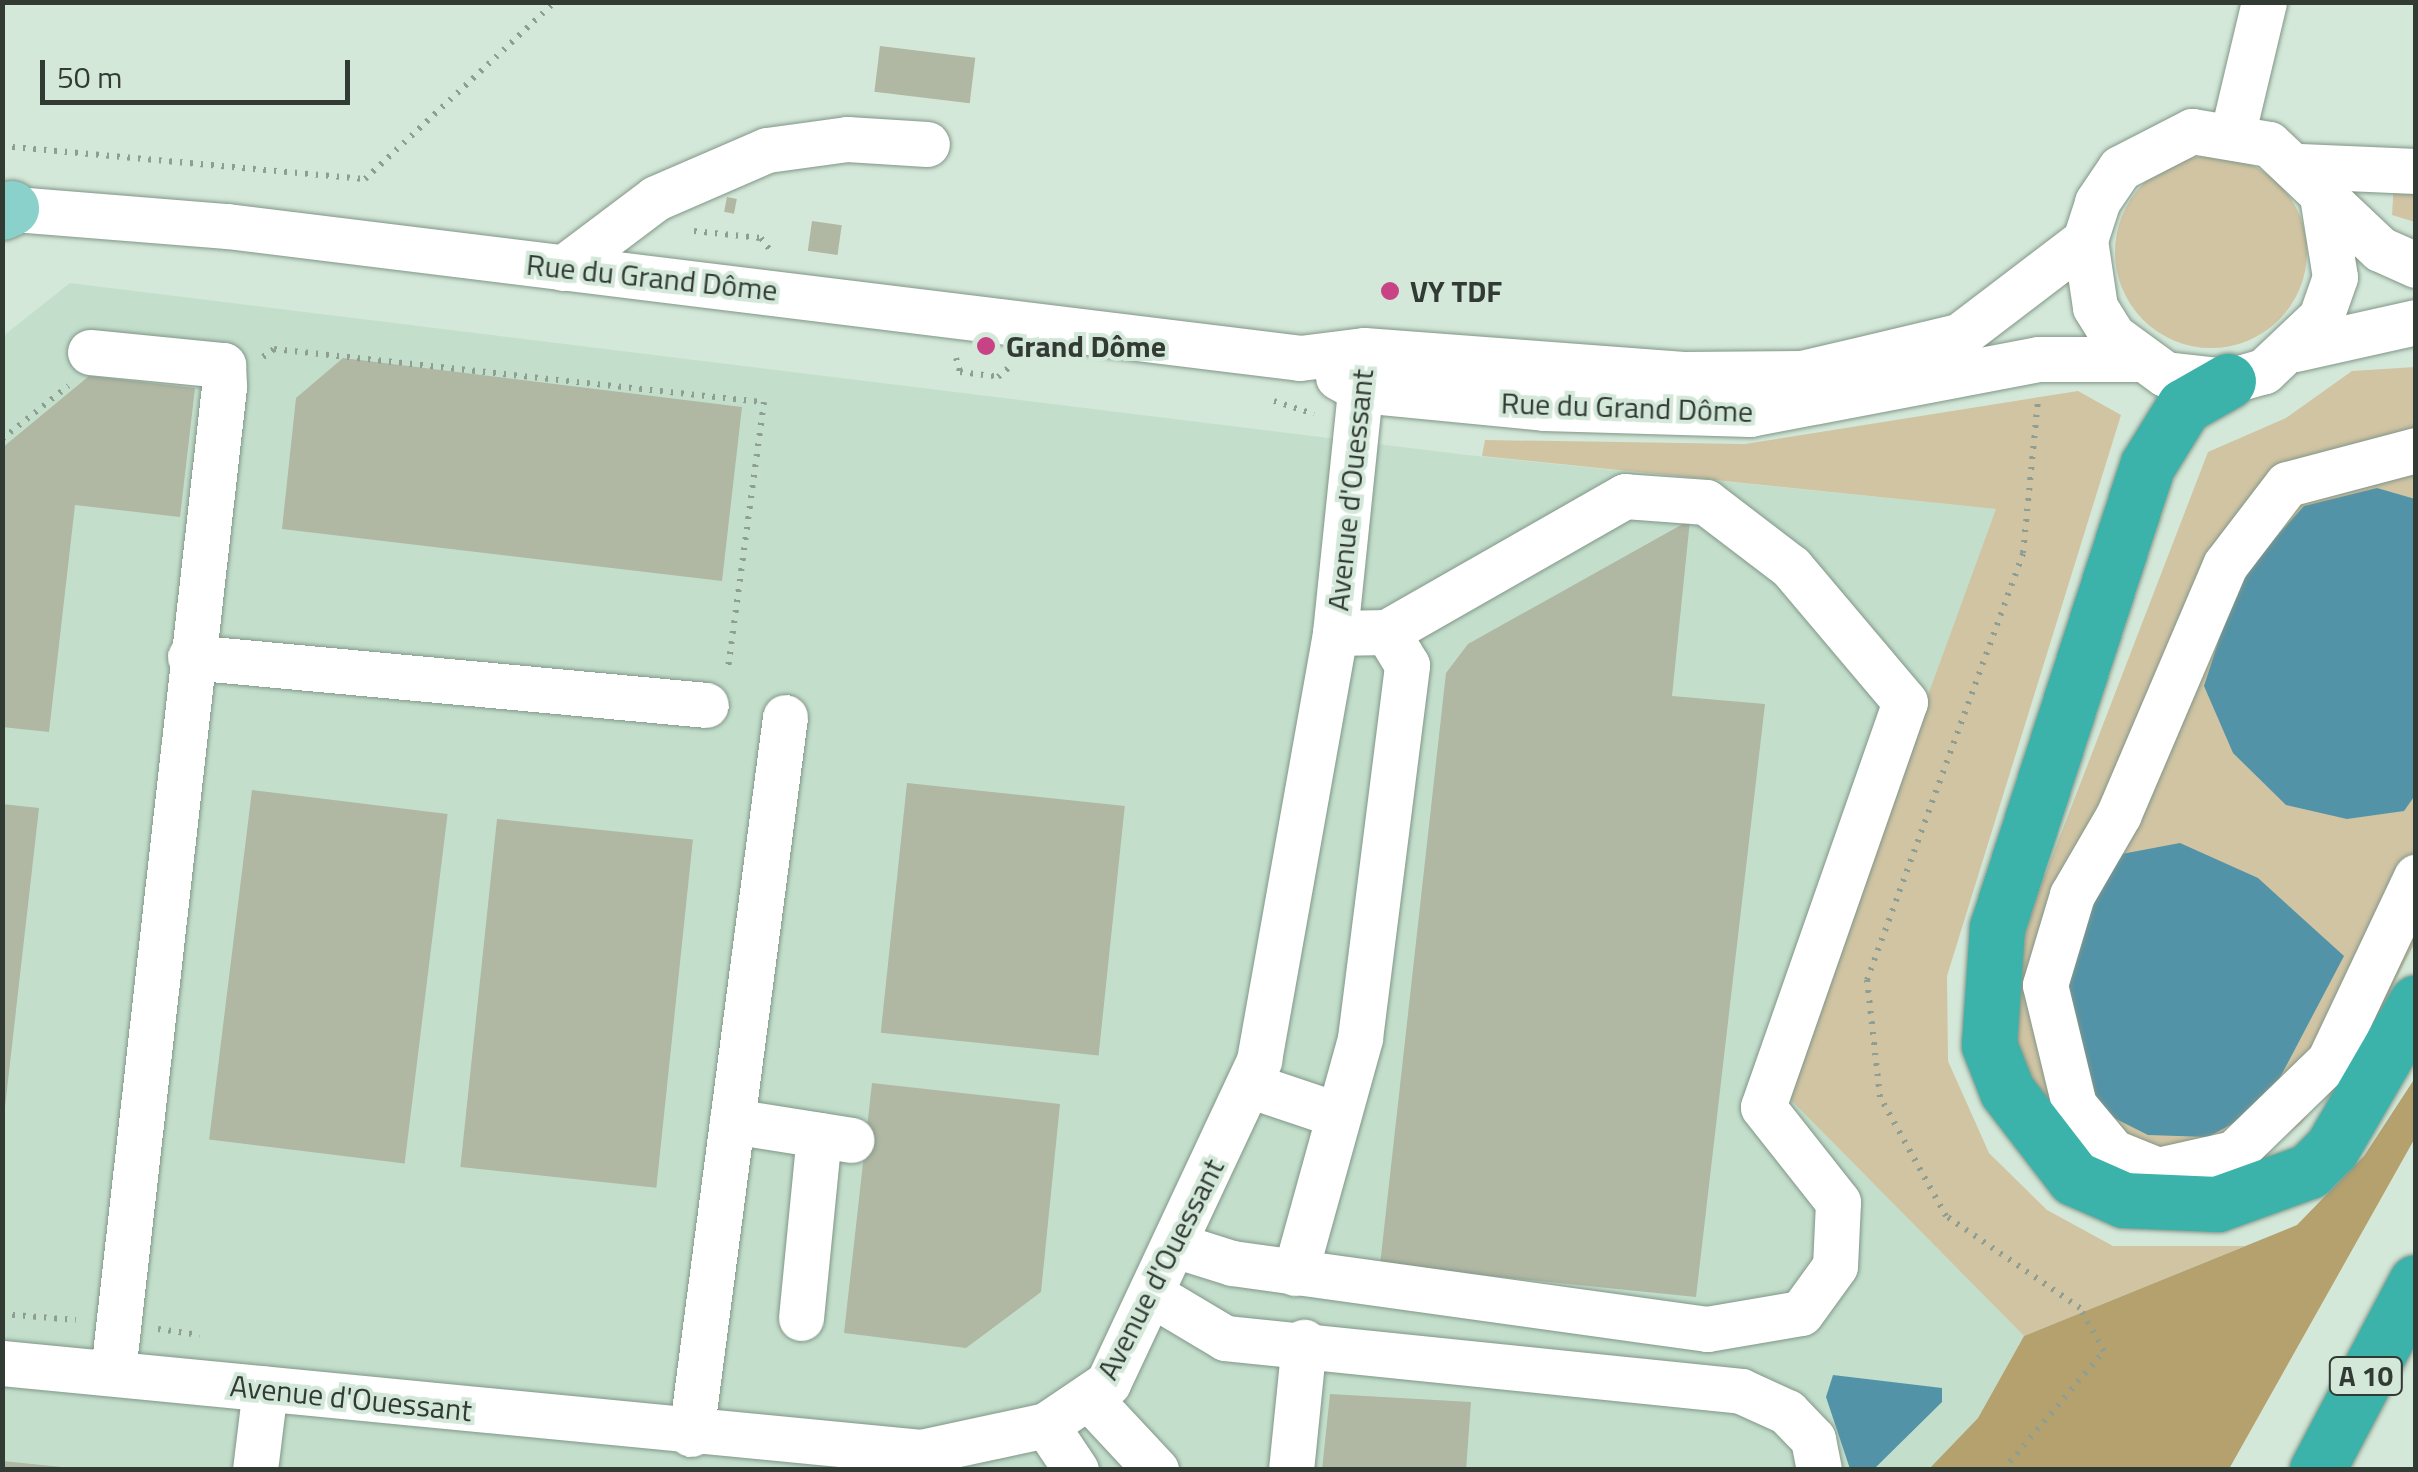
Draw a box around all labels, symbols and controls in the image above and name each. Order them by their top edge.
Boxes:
scale bar [45,40,355,102]
text: 50 m [57,54,122,100]
street label: Rue du Grand Dôme [525,246,779,308]
place label: VY TDF [1410,273,1502,309]
marker: VY TDF [1379,280,1401,302]
place label: Grand Dôme [1006,328,1166,364]
marker: Grand Dôme [975,335,997,357]
street label: Avenue d'Ouessant [1319,367,1381,613]
street label: Rue du Grand Dôme [1500,385,1754,429]
street label: Avenue d'Ouessant [1089,1153,1231,1385]
road number: A 10 [2328,1353,2404,1399]
street label: Avenue d'Ouessant [228,1367,474,1429]

